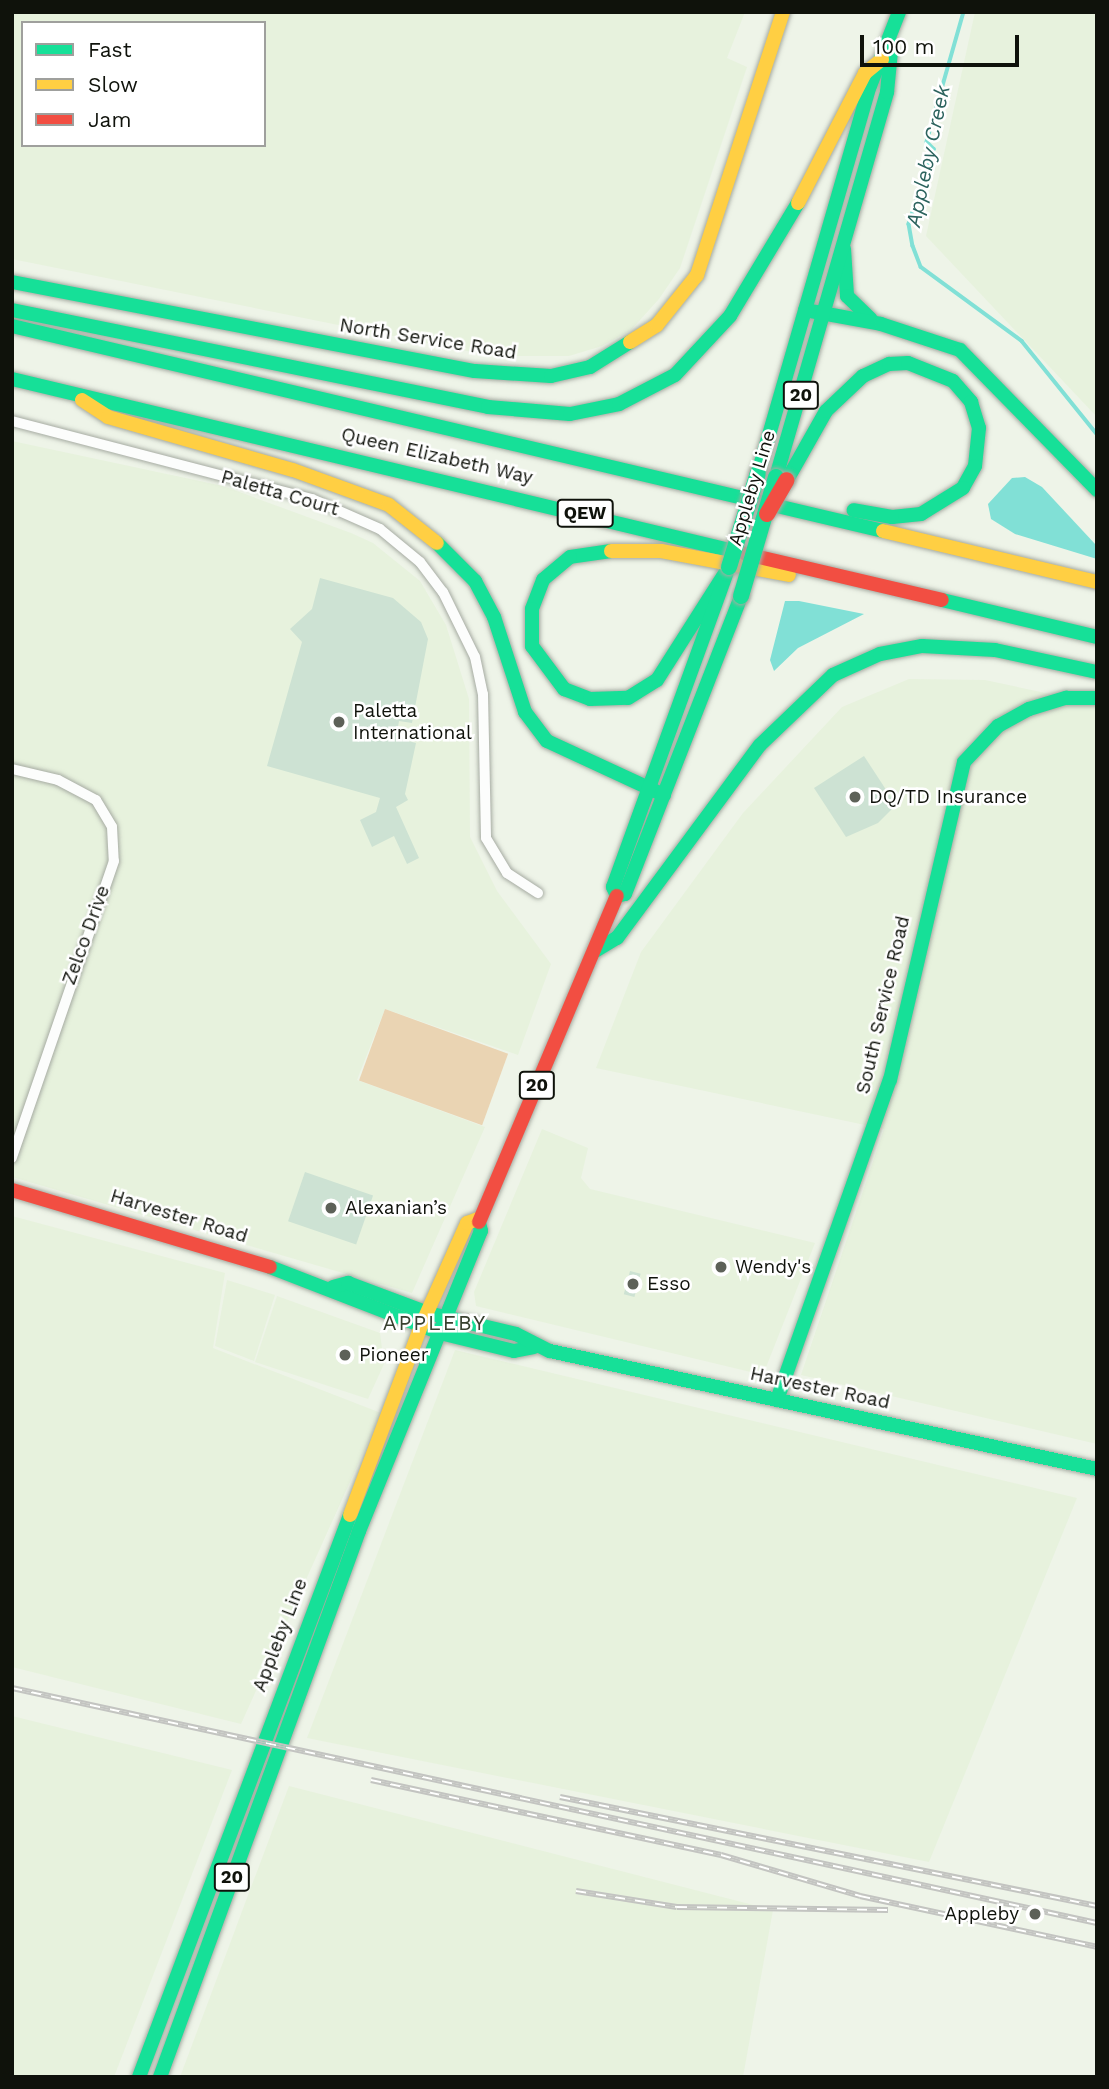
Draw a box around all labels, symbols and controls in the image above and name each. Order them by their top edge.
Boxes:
legend [21,21,266,147]
scale bar [864,21,1023,65]
text: 100 m [873,34,935,59]
text: Fast [88,37,132,62]
text: Slow [88,72,138,97]
water label: Appleby Creek [901,83,955,229]
text: Jam [88,107,131,132]
street label: North Service Road [338,314,518,364]
road number: 20 [782,380,820,410]
street label: Queen Elizabeth Way [339,423,535,489]
street label: Appleby Line [724,427,780,549]
street label: Paletta Court [218,465,342,521]
road number: QEW [555,499,615,528]
place label: Paletta International [353,700,472,744]
marker: Paletta International [331,714,347,730]
place label: DQ/TD Insurance [869,786,1027,808]
marker: DQ/TD Insurance [847,789,863,805]
street label: Zelco Drive [57,882,115,988]
street label: South Service Road [851,914,915,1096]
road number: 20 [518,1070,556,1100]
street label: Harvester Road [107,1184,251,1248]
place label: Alexanian’s [345,1197,447,1219]
marker: Alexanian’s [323,1200,339,1216]
place label: Wendy's [735,1256,811,1278]
marker: Wendy's [713,1259,729,1275]
place label: Esso [647,1273,691,1295]
marker: Esso [625,1276,641,1292]
district label: APPLEBY [384,1310,486,1336]
place label: Pioneer [359,1344,428,1366]
marker: Pioneer [337,1347,353,1363]
street label: Harvester Road [748,1362,892,1414]
street label: Appleby Line [248,1575,312,1695]
road number: 20 [213,1863,251,1892]
place label: Appleby [944,1903,1019,1925]
marker: Appleby [1025,1904,1045,1924]

